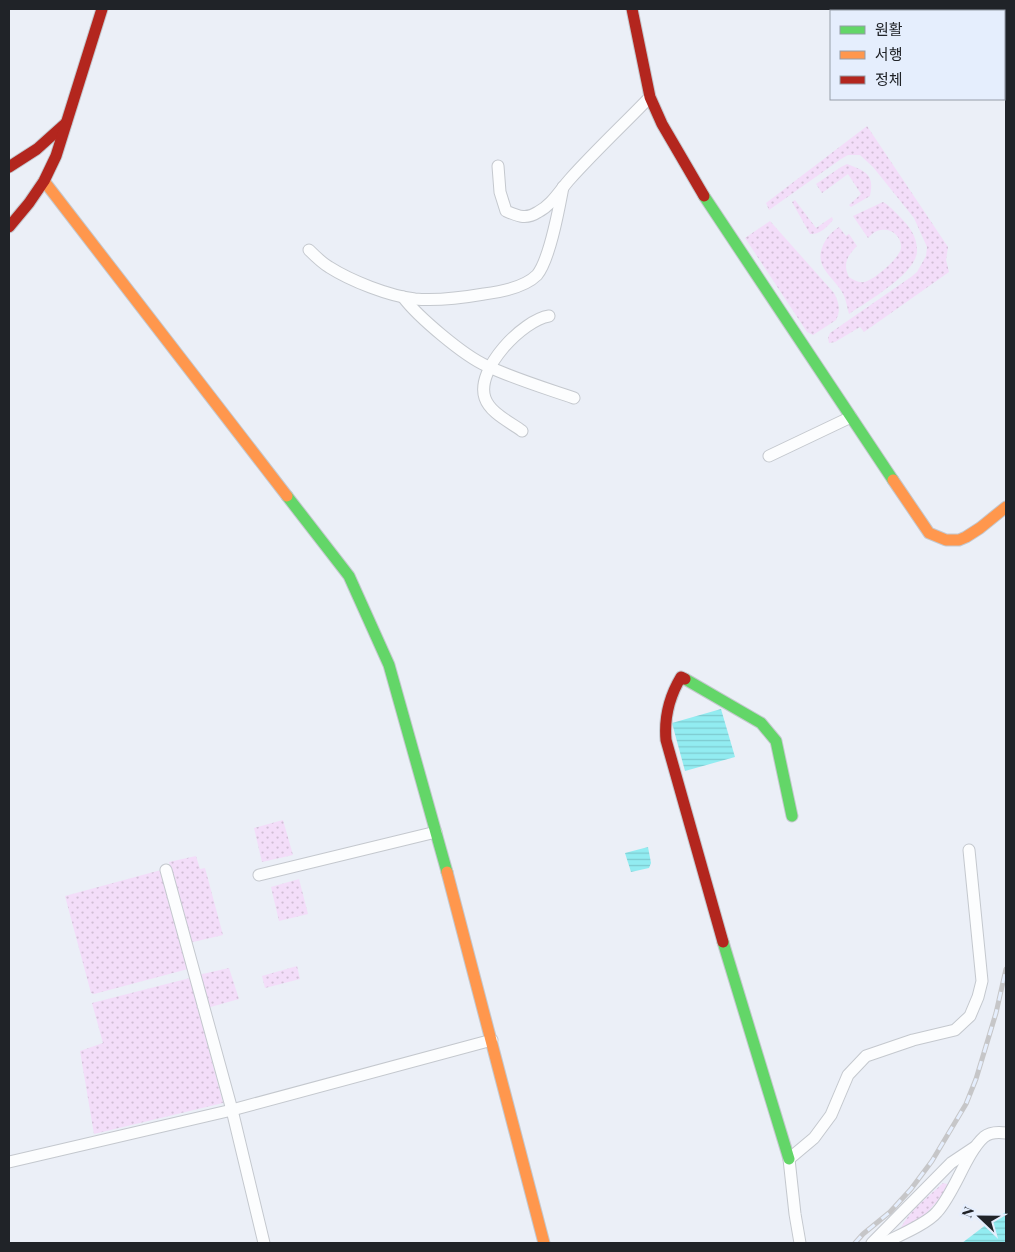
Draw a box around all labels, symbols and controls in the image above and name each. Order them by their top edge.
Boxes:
legend [830,10,1005,100]
text: 원활 [875,19,903,39]
text: 서행 [875,44,903,64]
text: 정체 [875,69,903,89]
north arrow [955,1192,1005,1242]
text: N [957,1204,978,1220]

